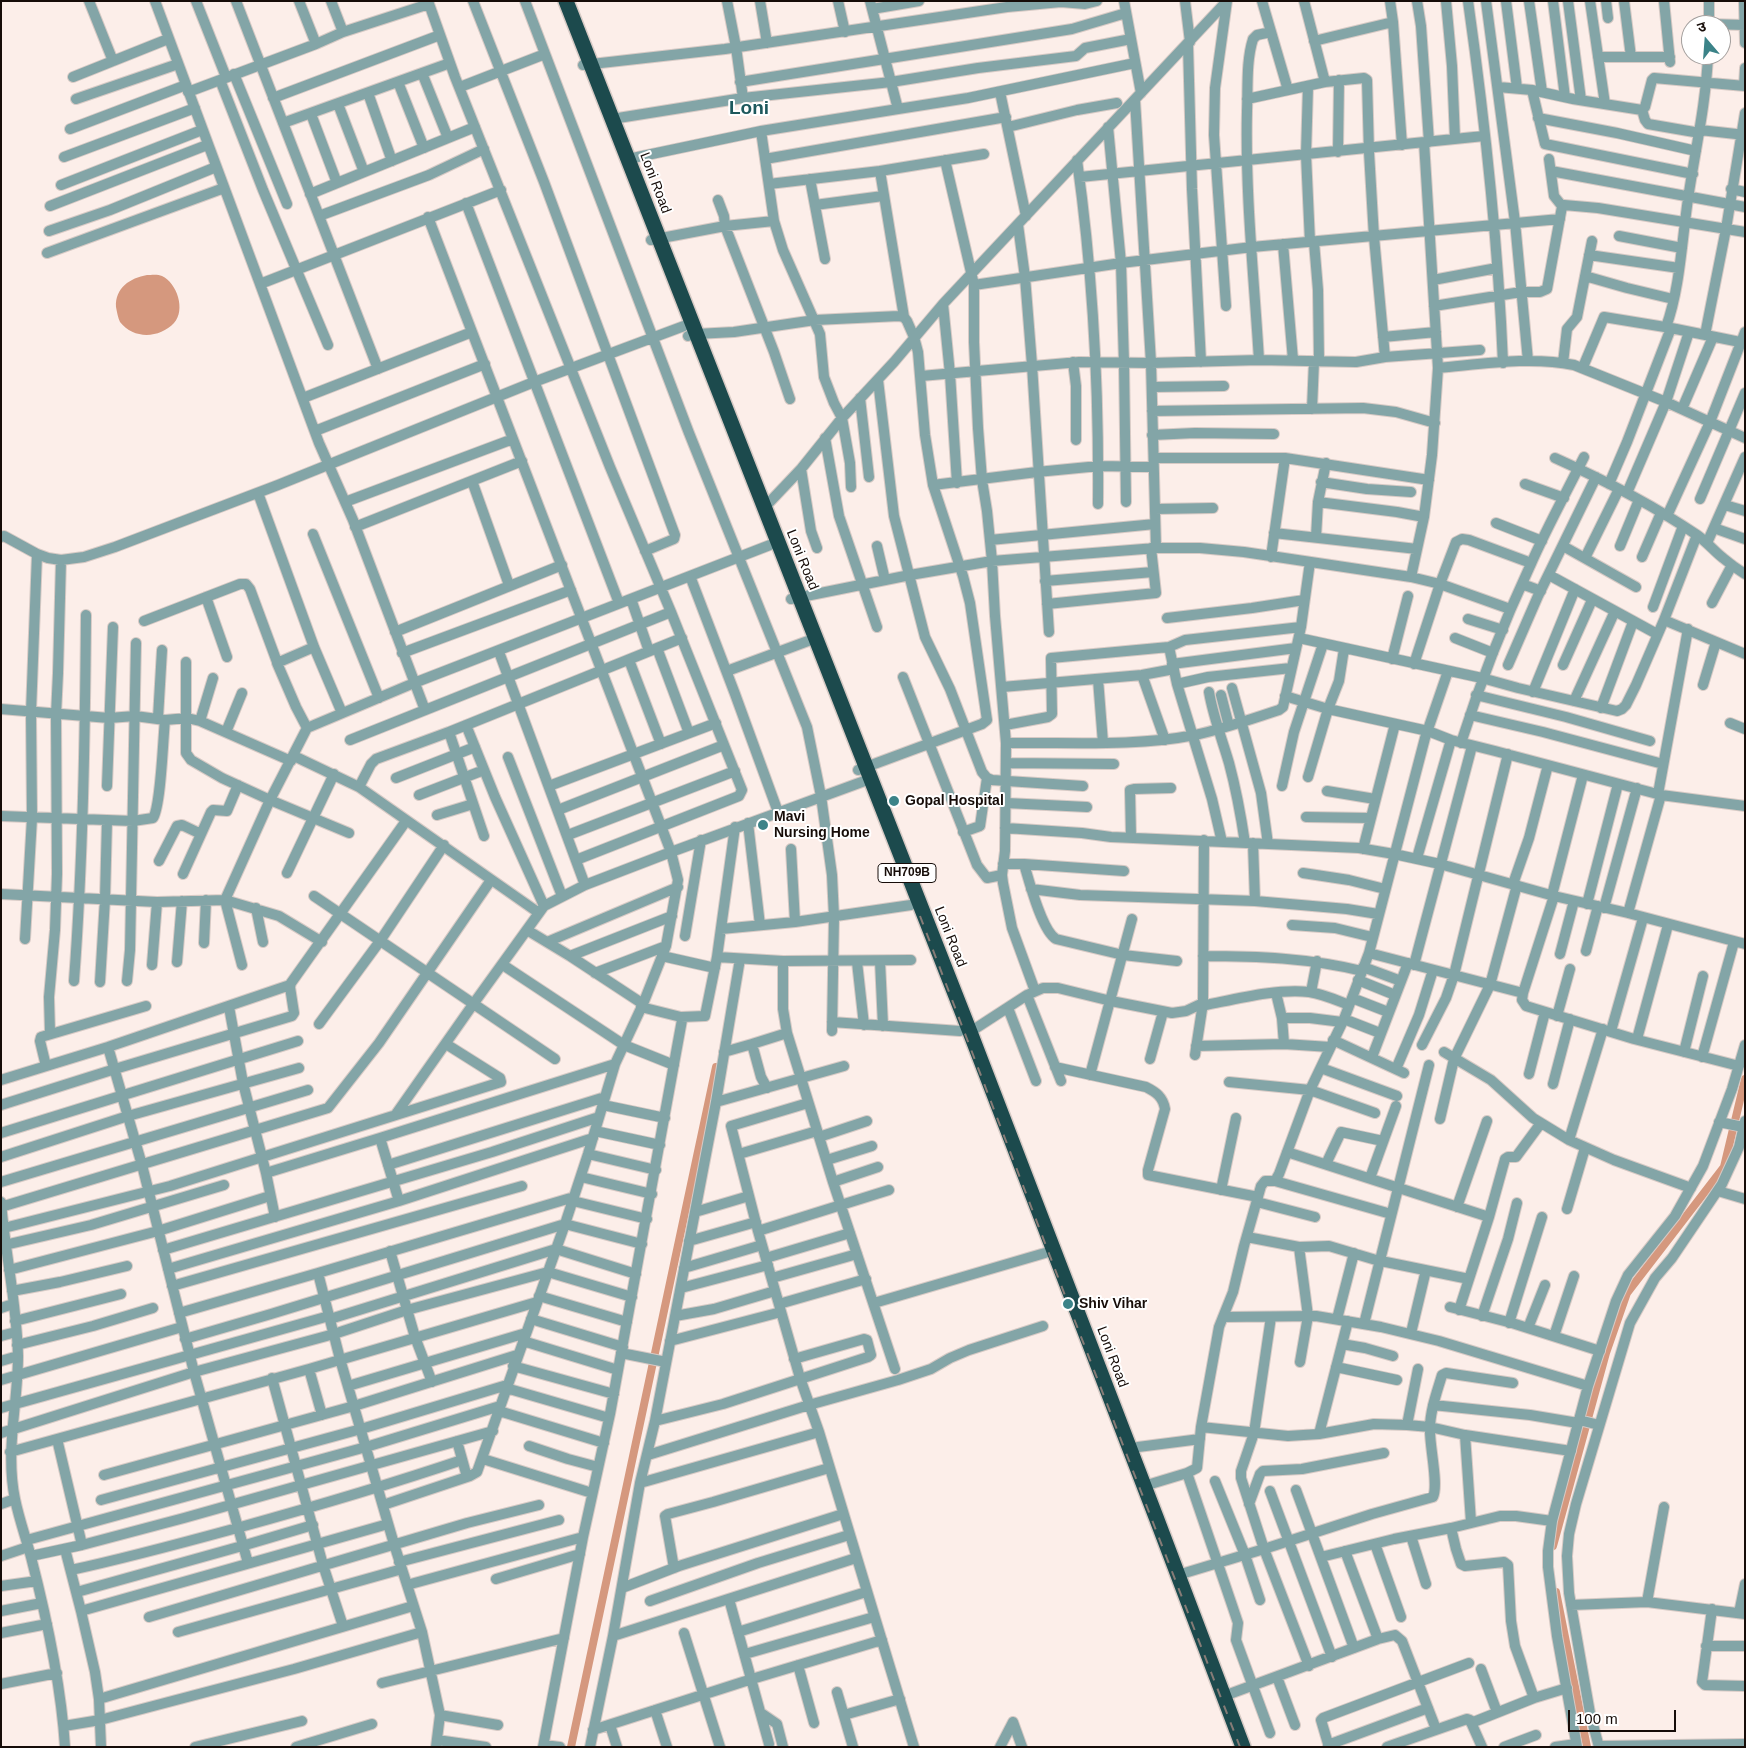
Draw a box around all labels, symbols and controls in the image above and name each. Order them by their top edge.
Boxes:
north arrow [1681,15,1731,65]
text: उ [1695,18,1708,36]
district label: Loni [729,98,769,120]
street label: Loni Road [636,150,674,216]
street label: Loni Road [782,527,822,593]
place label: Gopal Hospital [905,793,1004,809]
marker: Gopal Hospital [887,794,901,808]
place label: Mavi Nursing Home [774,809,870,842]
marker: Mavi Nursing Home [756,818,770,832]
road number: NH709B [878,864,936,882]
street label: Loni Road [930,904,970,970]
place label: Shiv Vihar [1079,1296,1147,1312]
marker: Shiv Vihar [1061,1297,1075,1311]
street label: Loni Road [1093,1324,1131,1390]
scale bar [1571,1700,1678,1732]
text: 100 m [1576,1710,1618,1727]

